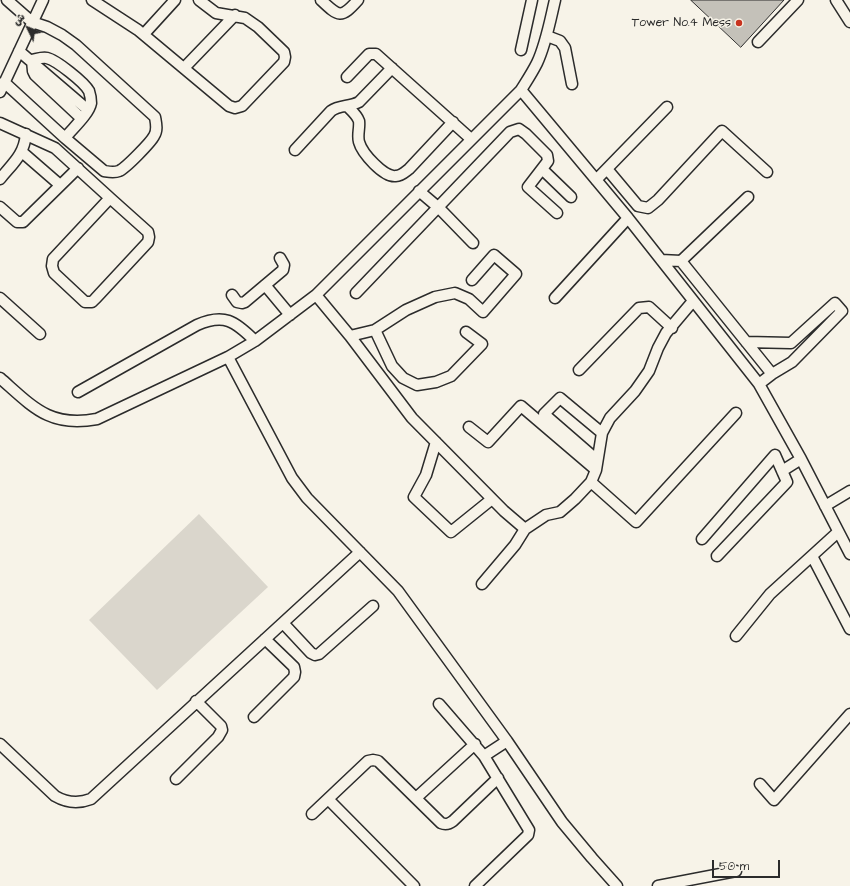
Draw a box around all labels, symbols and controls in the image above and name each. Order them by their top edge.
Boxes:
north arrow [8,8,48,48]
text: ش [9,10,28,29]
place label: Tower No.4 Mess [632,16,731,30]
marker: Tower No.4 Mess [734,18,744,28]
scale bar [714,852,782,878]
text: 50 m [719,858,749,875]

